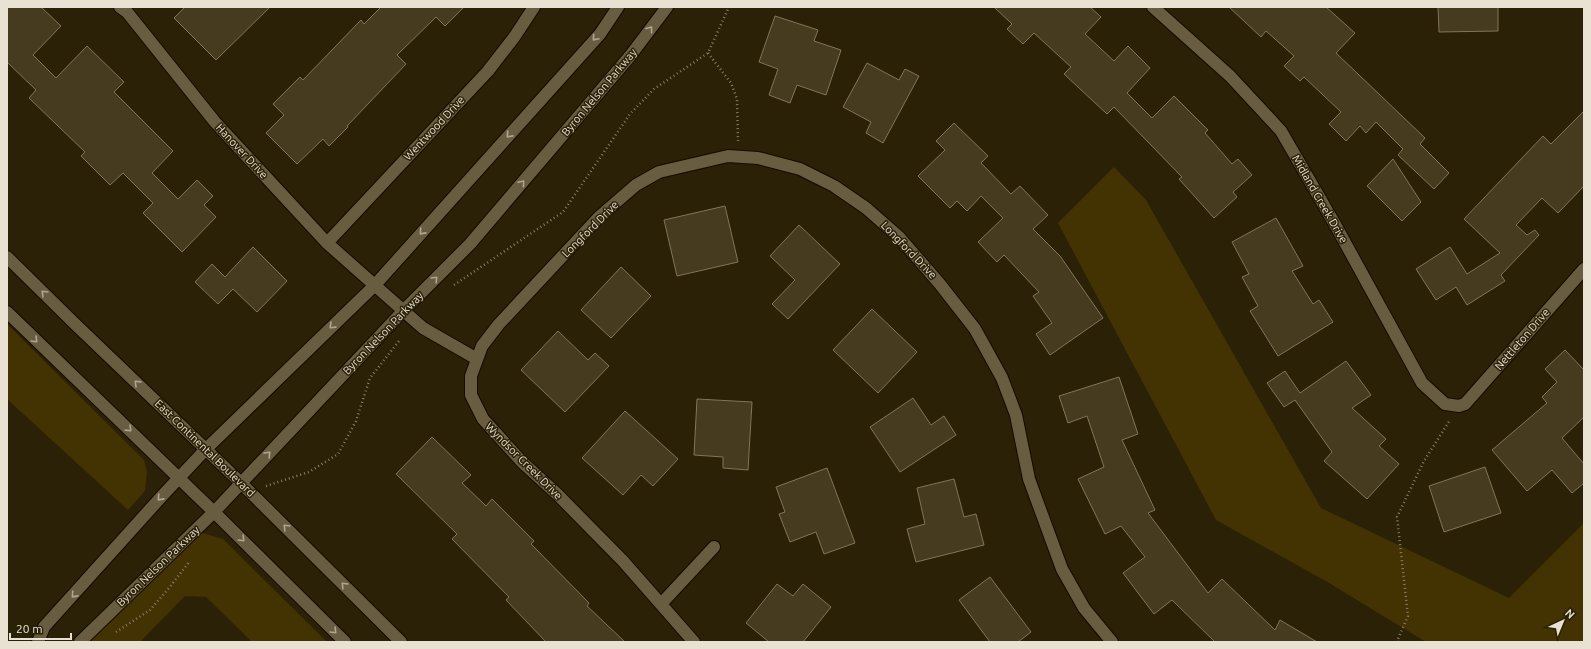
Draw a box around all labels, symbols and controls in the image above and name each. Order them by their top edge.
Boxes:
one-way arrow [645,27,652,34]
one-way arrow [593,34,600,41]
street label: Byron Nelson Parkway [559,46,639,138]
street label: Wentwood Drive [401,94,467,162]
street label: Hanover Drive [214,121,270,181]
one-way arrow [506,131,513,138]
street label: Midland Creek Drive [1290,153,1350,245]
one-way arrow [518,180,525,188]
street label: Longford Drive [559,198,621,260]
street label: Longford Drive [879,219,939,281]
one-way arrow [419,227,427,235]
one-way arrow [430,276,438,284]
street label: Byron Nelson Parkway [341,289,426,377]
one-way arrow [41,290,49,298]
street label: Nettleton Drive [1492,306,1552,372]
one-way arrow [329,321,337,329]
one-way arrow [30,335,38,343]
one-way arrow [135,381,142,388]
street label: East Continental Boulevard [153,397,257,499]
street label: Wyndsor Creek Drive [483,420,565,502]
one-way arrow [124,425,132,432]
one-way arrow [263,451,271,459]
one-way arrow [158,493,165,500]
street label: Byron Nelson Parkway [114,523,202,608]
one-way arrow [283,524,290,532]
one-way arrow [237,534,245,542]
one-way arrow [341,582,349,590]
one-way arrow [71,590,78,597]
north arrow [1543,601,1583,641]
text: N [1563,607,1577,621]
scale bar [10,615,71,641]
text: 20 m [16,622,43,635]
one-way arrow [329,626,337,634]

